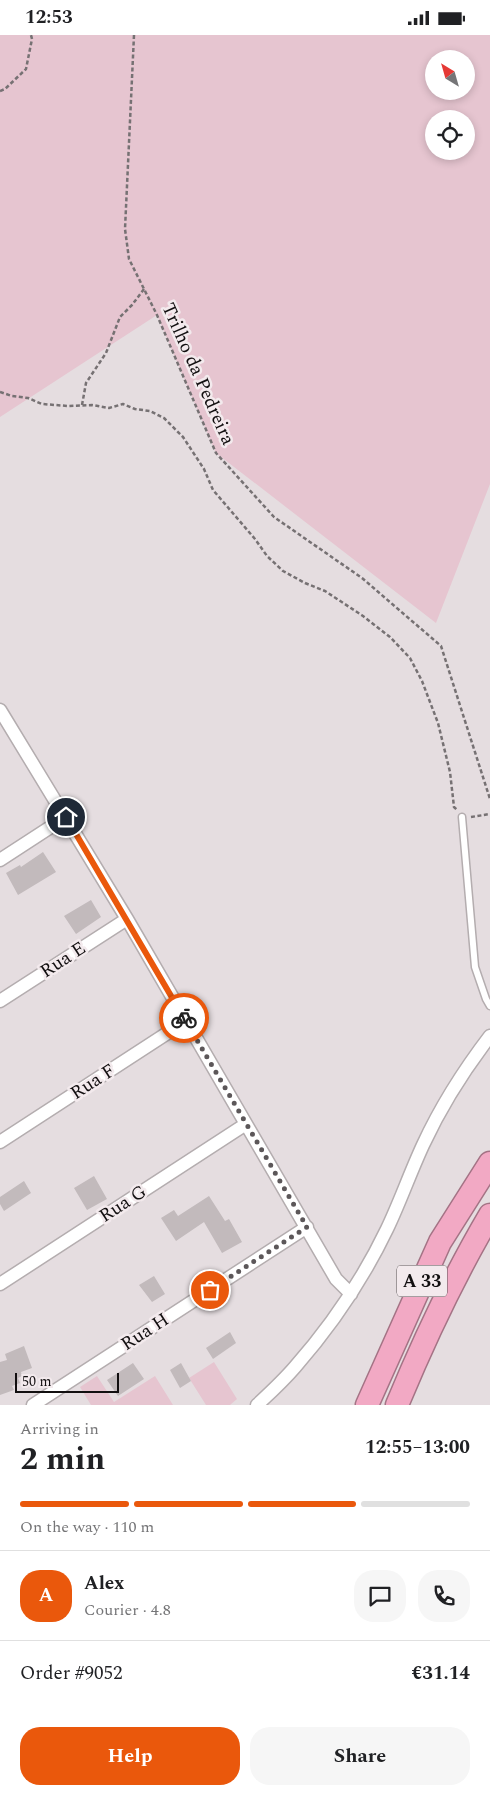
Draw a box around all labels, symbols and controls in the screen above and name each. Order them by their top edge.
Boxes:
text: 12:53 [25,3,73,32]
north arrow [425,50,475,100]
map controls [425,50,475,160]
button: locate [425,110,475,160]
street label: Trilho da Pedreira [154,298,243,451]
pin [45,796,87,838]
icon: home [52,803,80,831]
street label: Rua E [34,934,92,986]
courier [159,993,209,1043]
icon: bike [170,1004,198,1032]
street label: Rua F [65,1057,121,1107]
street label: Rua G [93,1178,153,1230]
road number: A 33 [397,1265,447,1297]
pin [189,1269,231,1311]
icon: bag [196,1276,224,1304]
street label: Rua H [115,1305,175,1359]
scale bar [15,1370,119,1393]
text: 50 m [22,1371,52,1392]
text: Arriving in [20,1417,99,1441]
text: 12:55–13:00 [365,1433,470,1462]
text: 2 min [20,1435,105,1484]
text: On the way · 110 m [20,1515,154,1539]
text: Alex [84,1569,125,1598]
button: chat [354,1570,406,1622]
button: phone [418,1570,470,1622]
text: A [39,1581,53,1610]
text: Courier · 4.8 [84,1598,171,1622]
text: Order #9052 [20,1659,123,1688]
text: €31.14 [412,1659,470,1688]
button: Help [20,1727,240,1785]
button: Share [250,1727,470,1785]

